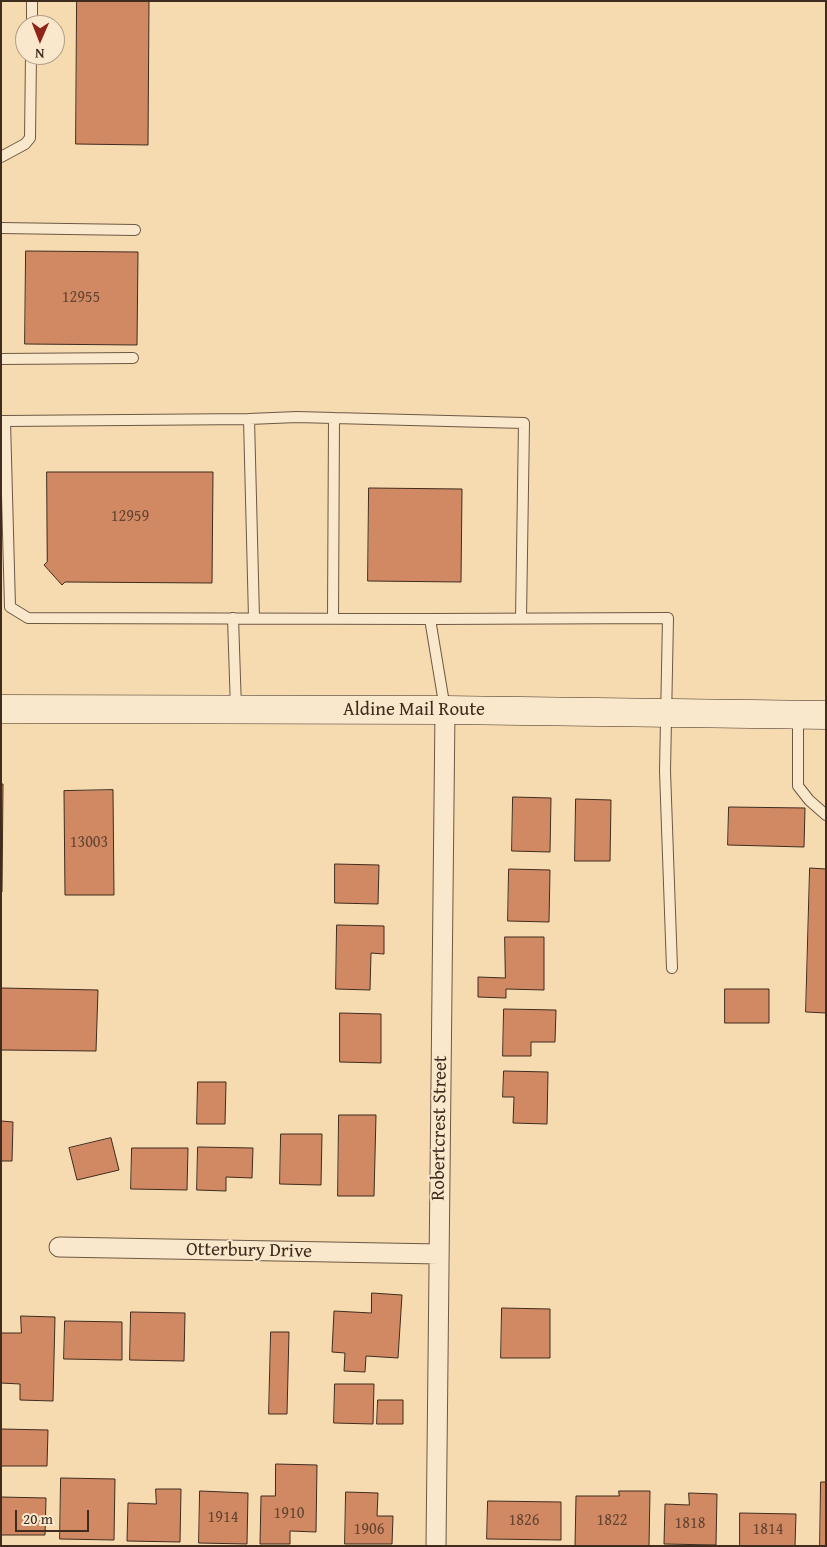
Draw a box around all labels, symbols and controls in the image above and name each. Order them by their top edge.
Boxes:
north arrow [15,15,65,65]
text: N [35,44,45,64]
house number: 12955 [62,288,100,308]
house number: 12959 [111,507,149,527]
street label: Aldine Mail Route [343,699,485,721]
house number: 13003 [70,833,108,853]
street label: Robertcrest Street [427,1055,453,1201]
street label: Otterbury Drive [186,1239,312,1263]
scale bar [18,1500,91,1532]
house number: 1910 [274,1504,304,1524]
text: 20 m [23,1508,53,1529]
house number: 1914 [208,1508,238,1528]
house number: 1826 [509,1511,539,1531]
house number: 1822 [597,1511,627,1531]
house number: 1818 [675,1514,705,1534]
house number: 1906 [354,1520,384,1540]
house number: 1814 [753,1520,783,1540]

